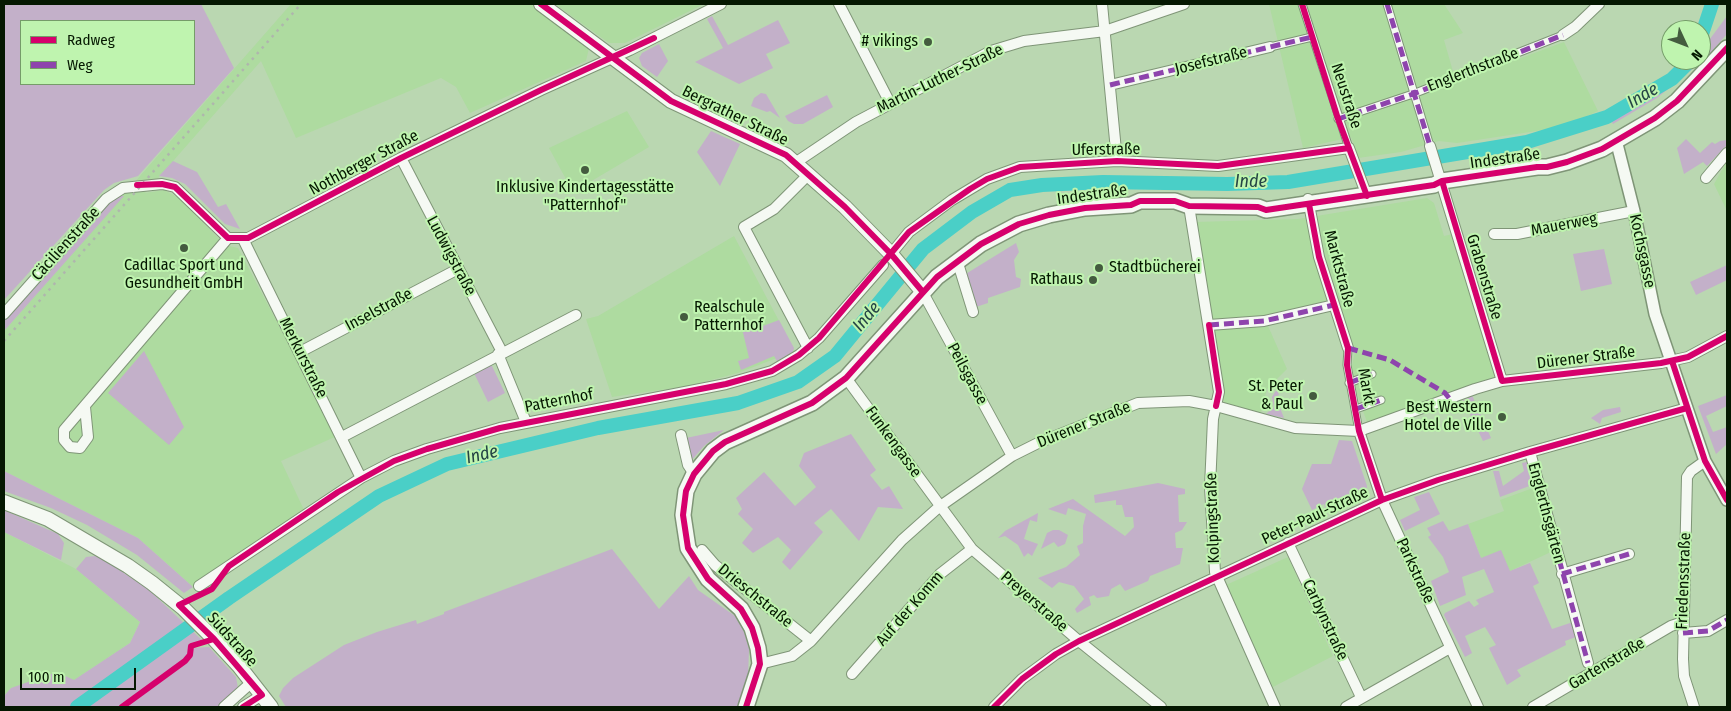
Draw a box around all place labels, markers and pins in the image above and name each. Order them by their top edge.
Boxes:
place label: # vikings [861,32,918,52]
marker: # vikings [922,36,934,48]
marker: Inklusive Kindertagesstätte "Patternhof" [579,164,591,176]
place label: Inklusive Kindertagesstätte "Patternhof" [496,178,674,216]
marker: Cadillac Sport und Gesundheit GmbH [178,242,190,254]
place label: Cadillac Sport und Gesundheit GmbH [124,256,244,294]
place label: Stadtbücherei [1109,258,1201,278]
marker: Stadtbücherei [1093,262,1105,274]
place label: Rathaus [1030,270,1083,290]
marker: Rathaus [1087,274,1099,286]
place label: Realschule Patternhof [694,298,765,336]
marker: Realschule Patternhof [678,311,690,323]
place label: St. Peter & Paul [1248,377,1303,415]
marker: St. Peter & Paul [1307,390,1319,402]
place label: Best Western Hotel de Ville [1404,398,1492,436]
marker: Best Western Hotel de Ville [1496,411,1508,423]

